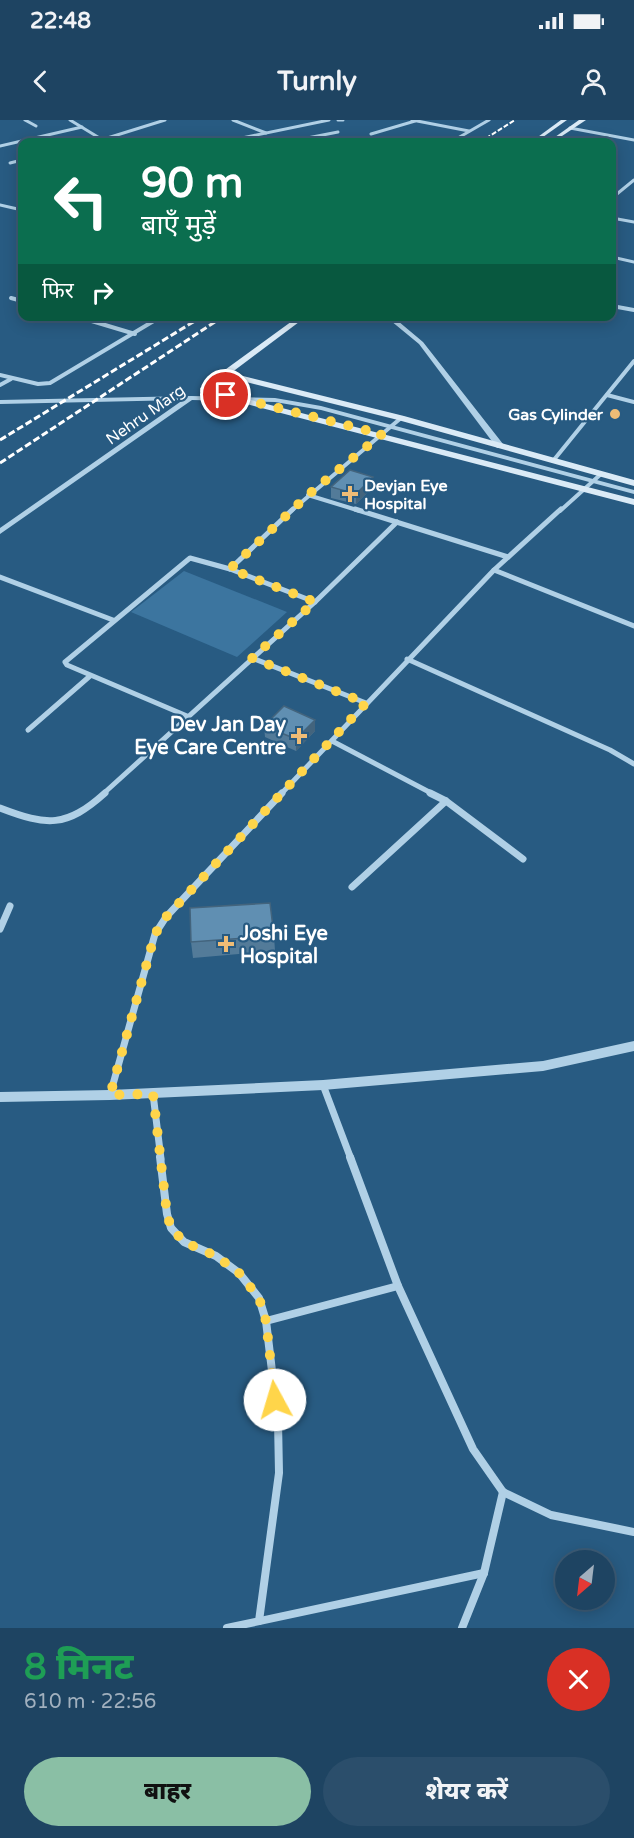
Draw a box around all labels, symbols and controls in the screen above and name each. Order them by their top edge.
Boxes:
text: 22:48 [30,8,91,34]
icon: back [24,65,57,98]
text: Turnly [277,65,357,98]
icon: person [577,65,610,98]
text: 90 m [141,158,243,209]
icon: left [42,162,120,240]
text: बाएँ मुड़ें [141,209,216,242]
icon: right [86,276,119,309]
text: फिर [42,278,74,304]
pin [200,369,251,420]
icon: arrive [209,378,242,411]
street label: Nehru Marg [102,380,189,449]
place label: Gas Cylinder [508,405,604,425]
marker: Gas Cylinder [608,407,622,421]
place label: Devjan Eye Hospital [364,476,448,514]
marker: Devjan Eye Hospital [341,485,359,503]
place label: Dev Jan Day Eye Care Centre [134,713,286,760]
marker: Dev Jan Day Eye Care Centre [290,727,308,745]
place label: Joshi Eye Hospital [239,922,328,969]
marker: Joshi Eye Hospital [217,935,235,953]
position arrow [243,1368,307,1432]
north arrow [555,1550,615,1610]
map controls [555,1550,615,1610]
text: 8 मिनट [24,1646,133,1689]
button: close [547,1648,610,1711]
text: 610 m · 22:56 [24,1690,156,1714]
button: बाहर [24,1757,311,1826]
button: शेयर करें [323,1757,610,1826]

